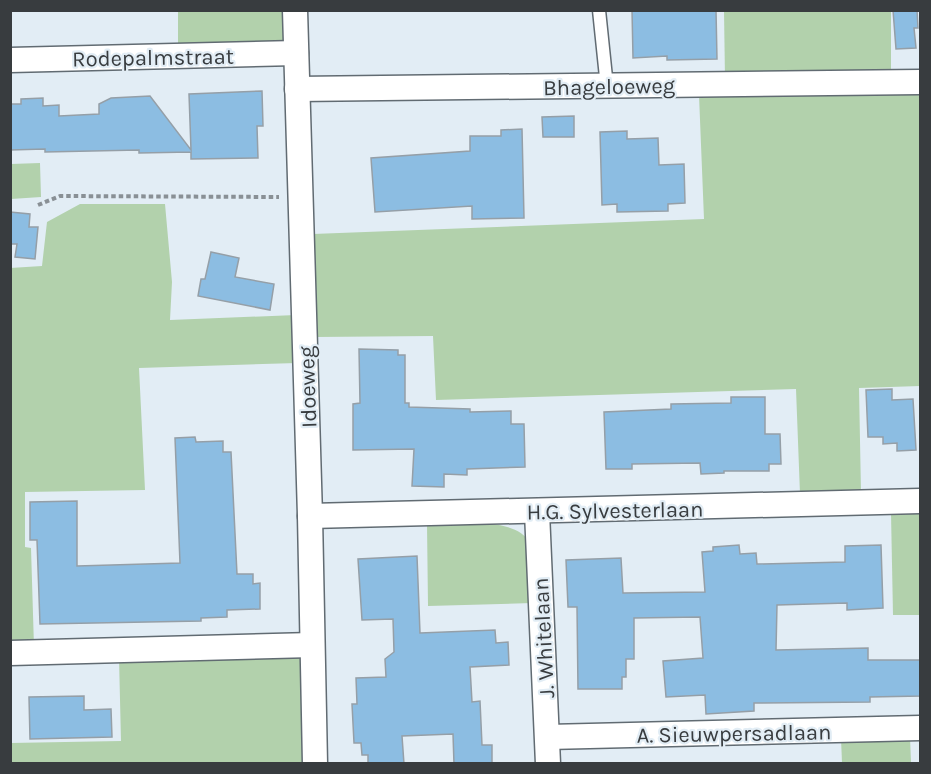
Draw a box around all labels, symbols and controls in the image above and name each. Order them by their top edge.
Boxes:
street label: Rodepalmstraat [72,44,234,72]
street label: Bhageloeweg [543,73,676,101]
street label: Idoeweg [294,345,322,428]
street label: H.G. Sylvesterlaan [526,496,704,526]
street label: J. Whitelaan [528,577,560,699]
street label: A. Sieuwpersadlaan [636,719,832,749]

